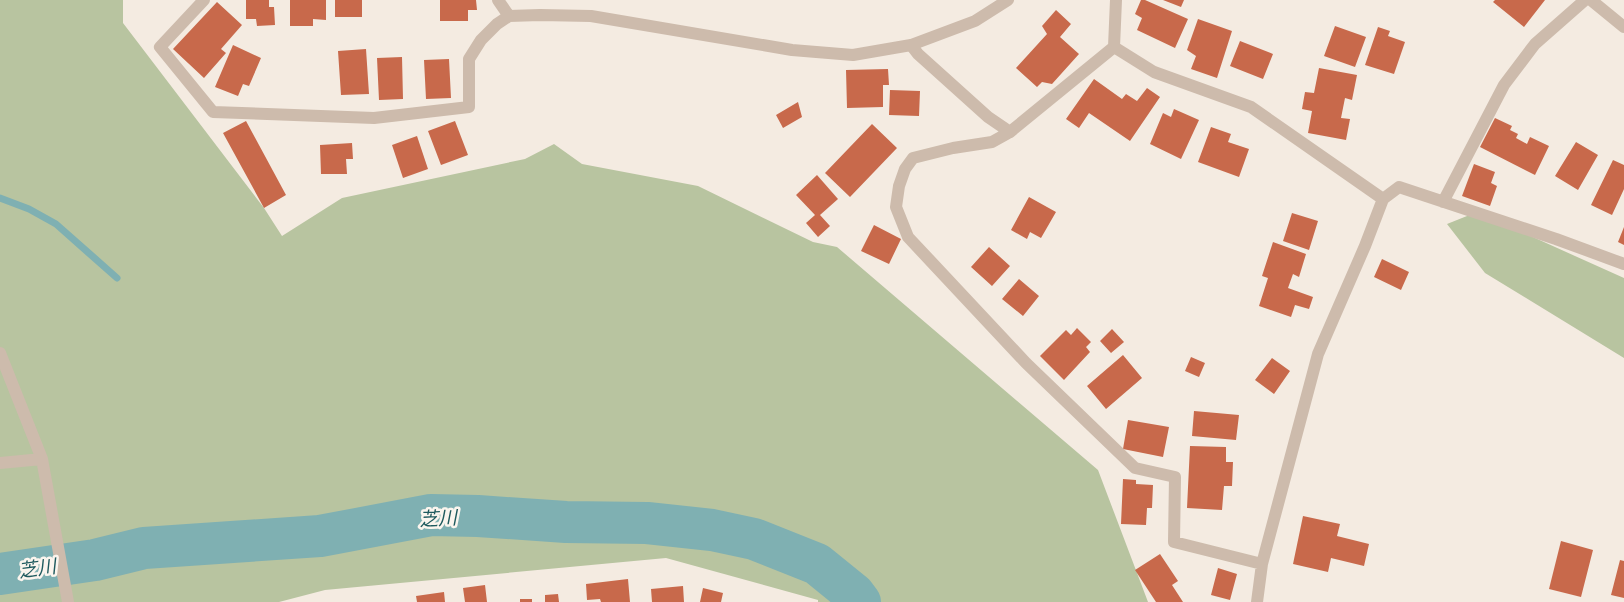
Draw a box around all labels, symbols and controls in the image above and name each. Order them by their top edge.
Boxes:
water label: 芝川 [418,504,460,532]
water label: 芝川 [16,552,60,584]

